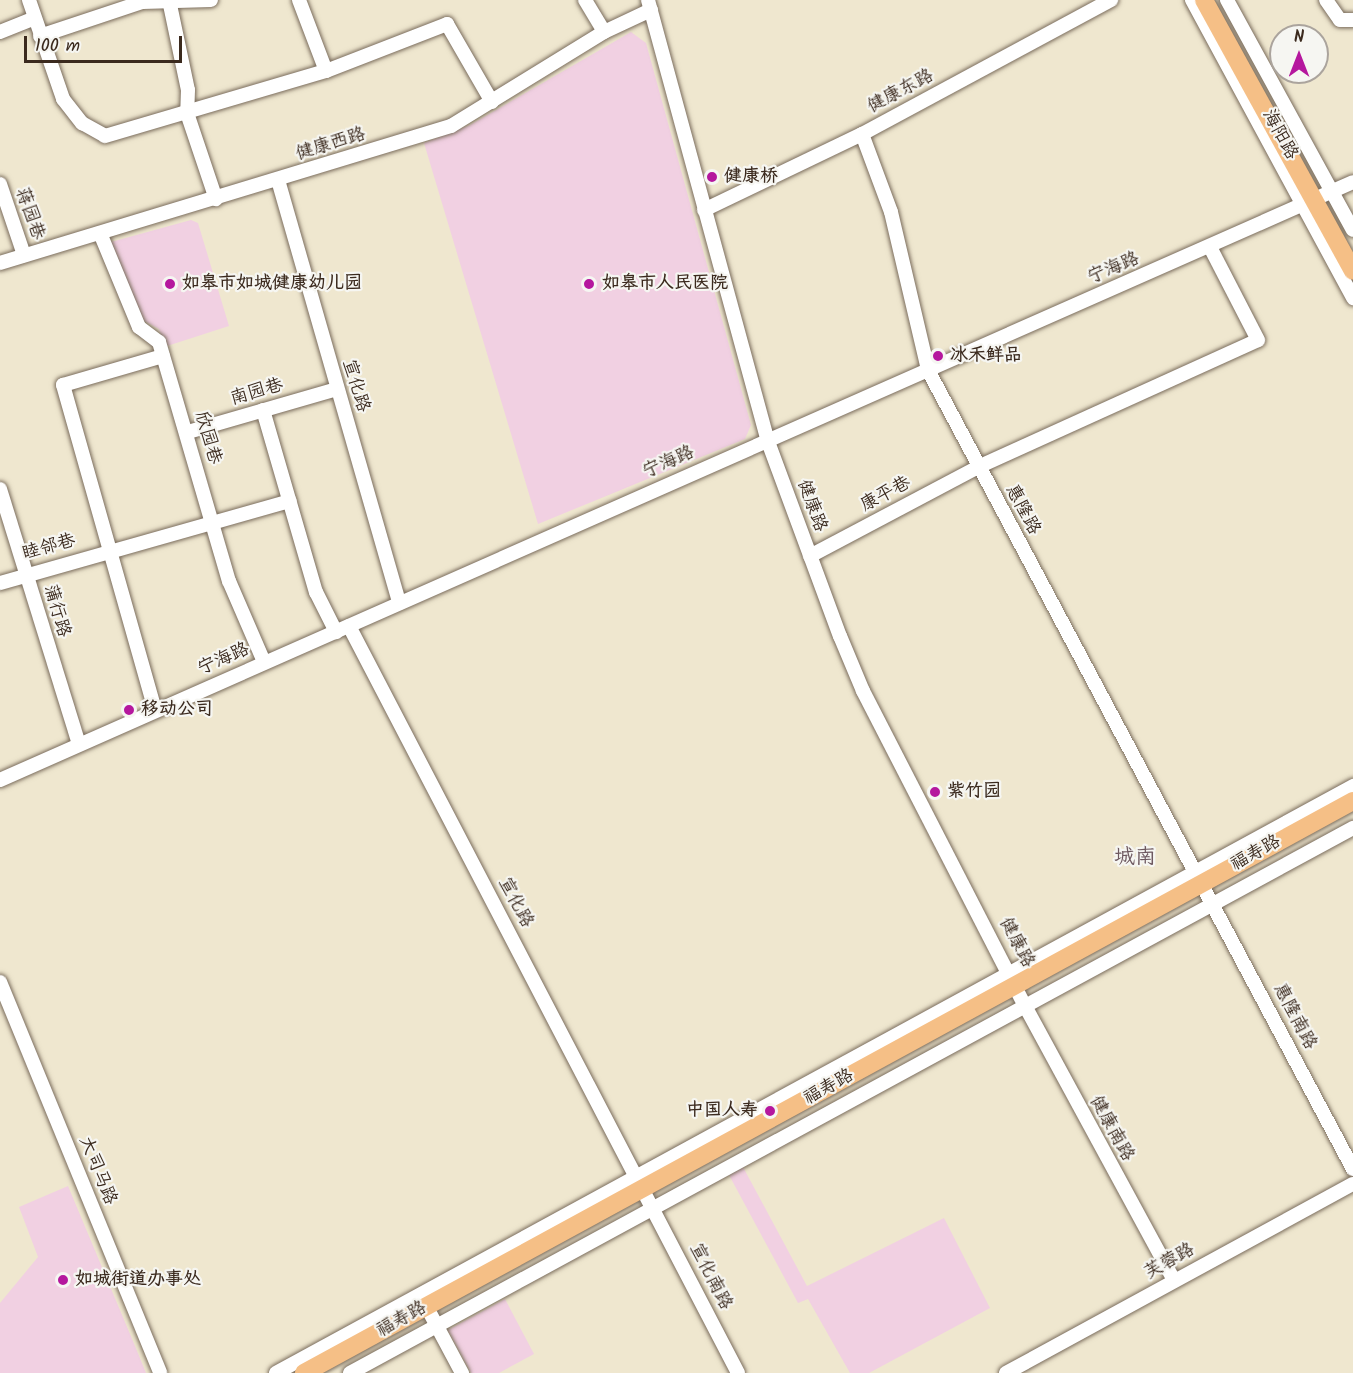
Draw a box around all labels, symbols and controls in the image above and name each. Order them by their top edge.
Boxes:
scale bar [27,24,184,62]
north arrow [1269,24,1329,84]
text: N [1294,25,1304,50]
text: 100 m [35,32,80,61]
street label: 健康东路 [864,66,938,118]
street label: 海阳路 [1256,106,1302,164]
street label: 健康西路 [293,124,369,166]
place label: 健康桥 [724,166,778,188]
marker: 健康桥 [705,170,719,184]
street label: 蒋园巷 [10,185,48,243]
street label: 宁海路 [1085,249,1143,289]
place label: 如皋市如城健康幼儿园 [182,273,362,295]
place label: 如皋市人民医院 [602,273,728,295]
marker: 如皋市人民医院 [580,275,598,293]
marker: 如皋市如城健康幼儿园 [163,277,177,291]
place label: 冰禾鲜品 [950,345,1022,367]
marker: 冰禾鲜品 [931,349,945,363]
street label: 宣化路 [337,357,373,415]
street label: 南园巷 [228,375,286,411]
street label: 欣园巷 [189,409,225,467]
street label: 宁海路 [640,442,698,484]
street label: 康平巷 [857,473,915,517]
street label: 健康路 [792,477,830,535]
street label: 惠隆路 [1000,481,1044,539]
street label: 睦邻巷 [20,531,78,565]
street label: 蒲行路 [38,582,74,640]
street label: 宁海路 [195,639,253,681]
place label: 移动公司 [141,699,213,721]
marker: 移动公司 [122,703,136,717]
place label: 紫竹园 [947,781,1001,803]
marker: 紫竹园 [928,785,942,799]
street label: 福寿路 [1227,831,1285,877]
district label: 城南 [1114,845,1156,871]
street label: 宣化路 [493,874,537,932]
street label: 健康路 [994,914,1038,972]
street label: 惠隆南路 [1268,980,1320,1054]
street label: 福寿路 [800,1065,858,1111]
street label: 健康南路 [1084,1092,1138,1166]
place label: 中国人寿 [686,1100,758,1122]
marker: 中国人寿 [763,1104,777,1118]
street label: 大司马路 [74,1134,120,1208]
street label: 芙蓉路 [1141,1239,1199,1285]
street label: 宣化南路 [684,1240,736,1314]
place label: 如城街道办事处 [75,1269,201,1291]
marker: 如城街道办事处 [56,1273,70,1287]
street label: 福寿路 [373,1297,431,1343]

